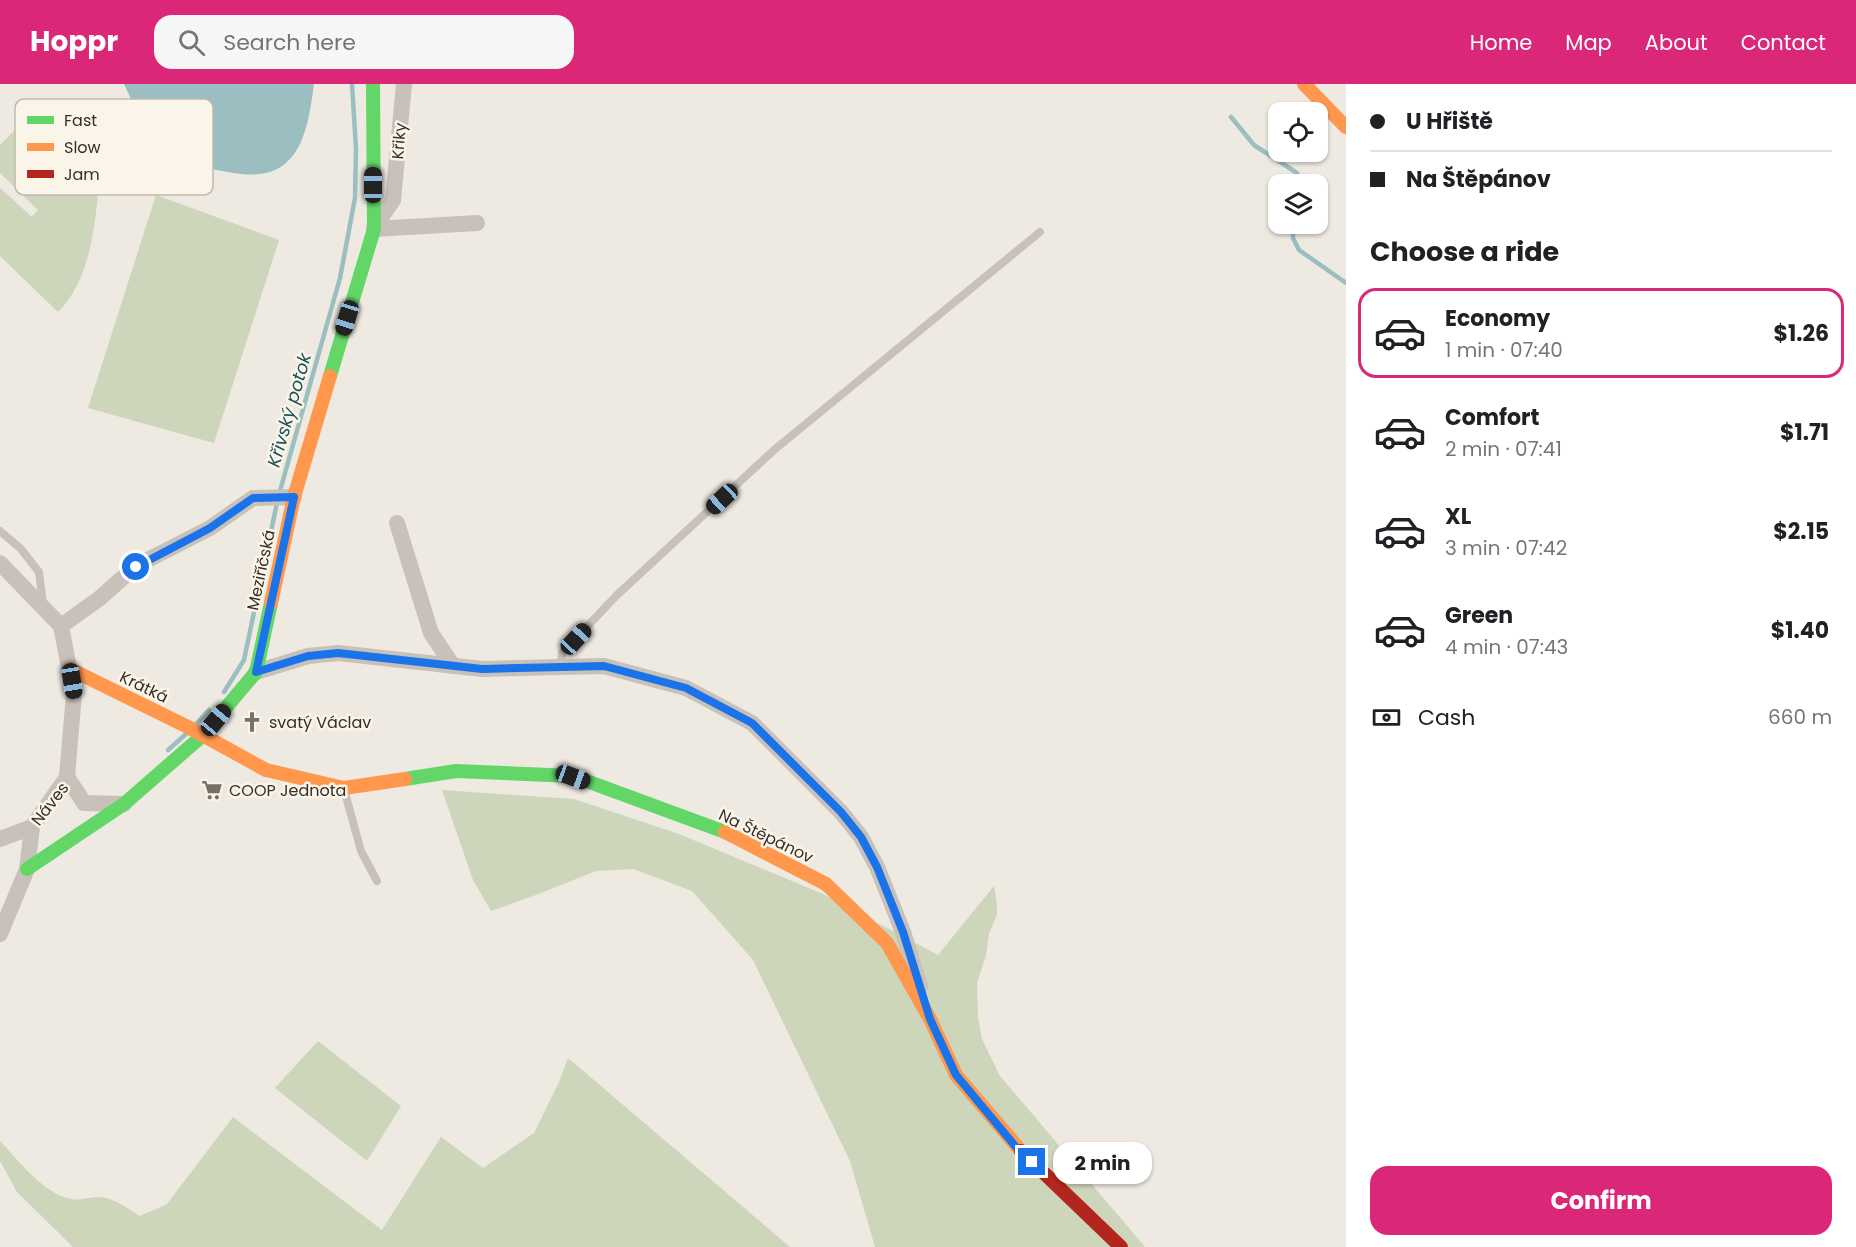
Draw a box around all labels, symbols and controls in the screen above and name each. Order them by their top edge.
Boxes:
search box [154,15,574,69]
text: Hoppr [30,22,118,61]
icon: search [175,26,208,59]
text: Search here [223,27,356,58]
text: Home [1470,28,1532,57]
text: Map [1565,28,1612,57]
text: About [1645,28,1708,57]
text: Contact [1741,28,1826,57]
legend [15,99,213,195]
map controls [1268,102,1328,234]
button: locate [1268,102,1328,162]
text: U Hřiště [1406,106,1493,137]
text: Fast [64,109,97,132]
street label: Křiky [386,122,412,160]
text: Slow [64,136,101,159]
text: Jam [64,163,100,186]
text: Na Štěpánov [1406,164,1551,195]
car [364,167,382,203]
button: layers [1268,174,1328,234]
text: Choose a ride [1370,233,1559,270]
car [333,298,361,338]
text: Economy [1445,303,1550,334]
icon: car [1373,306,1427,360]
text: $1.26 [1773,318,1829,349]
text: 1 min · 07:40 [1445,336,1563,364]
water label: Křivský potok [261,350,317,470]
text: Comfort [1445,402,1539,433]
icon: car [1373,405,1427,459]
text: $1.71 [1780,417,1829,448]
text: 2 min · 07:41 [1445,435,1562,463]
car [703,480,741,518]
text: XL [1445,501,1471,532]
icon: car [1373,504,1427,558]
text: $2.15 [1773,516,1829,547]
street label: Meziříčská [241,528,281,612]
text: 3 min · 07:42 [1445,534,1567,562]
route start [122,553,149,580]
text: Green [1445,600,1513,631]
icon: car [1373,603,1427,657]
text: $1.40 [1771,615,1829,646]
car [557,620,595,658]
text: 4 min · 07:43 [1445,633,1568,661]
car [60,662,84,700]
street label: Krátká [116,665,172,709]
car [198,700,234,740]
icon: cash [1370,701,1403,734]
text: Cash [1418,702,1475,733]
text: 660 m [1768,703,1832,731]
church icon: svatý Václav [240,710,264,734]
place label: svatý Václav [269,711,371,734]
car [553,762,593,792]
street label: Náves [26,777,74,831]
supermarket icon: COOP Jednota [200,778,224,802]
place label: COOP Jednota [229,779,346,802]
street label: Na Štěpánov [715,803,817,869]
callout: 2 min [1053,1141,1152,1183]
route end [1018,1148,1045,1175]
text: 2 min [1074,1149,1131,1177]
button: Confirm [1370,1166,1832,1235]

